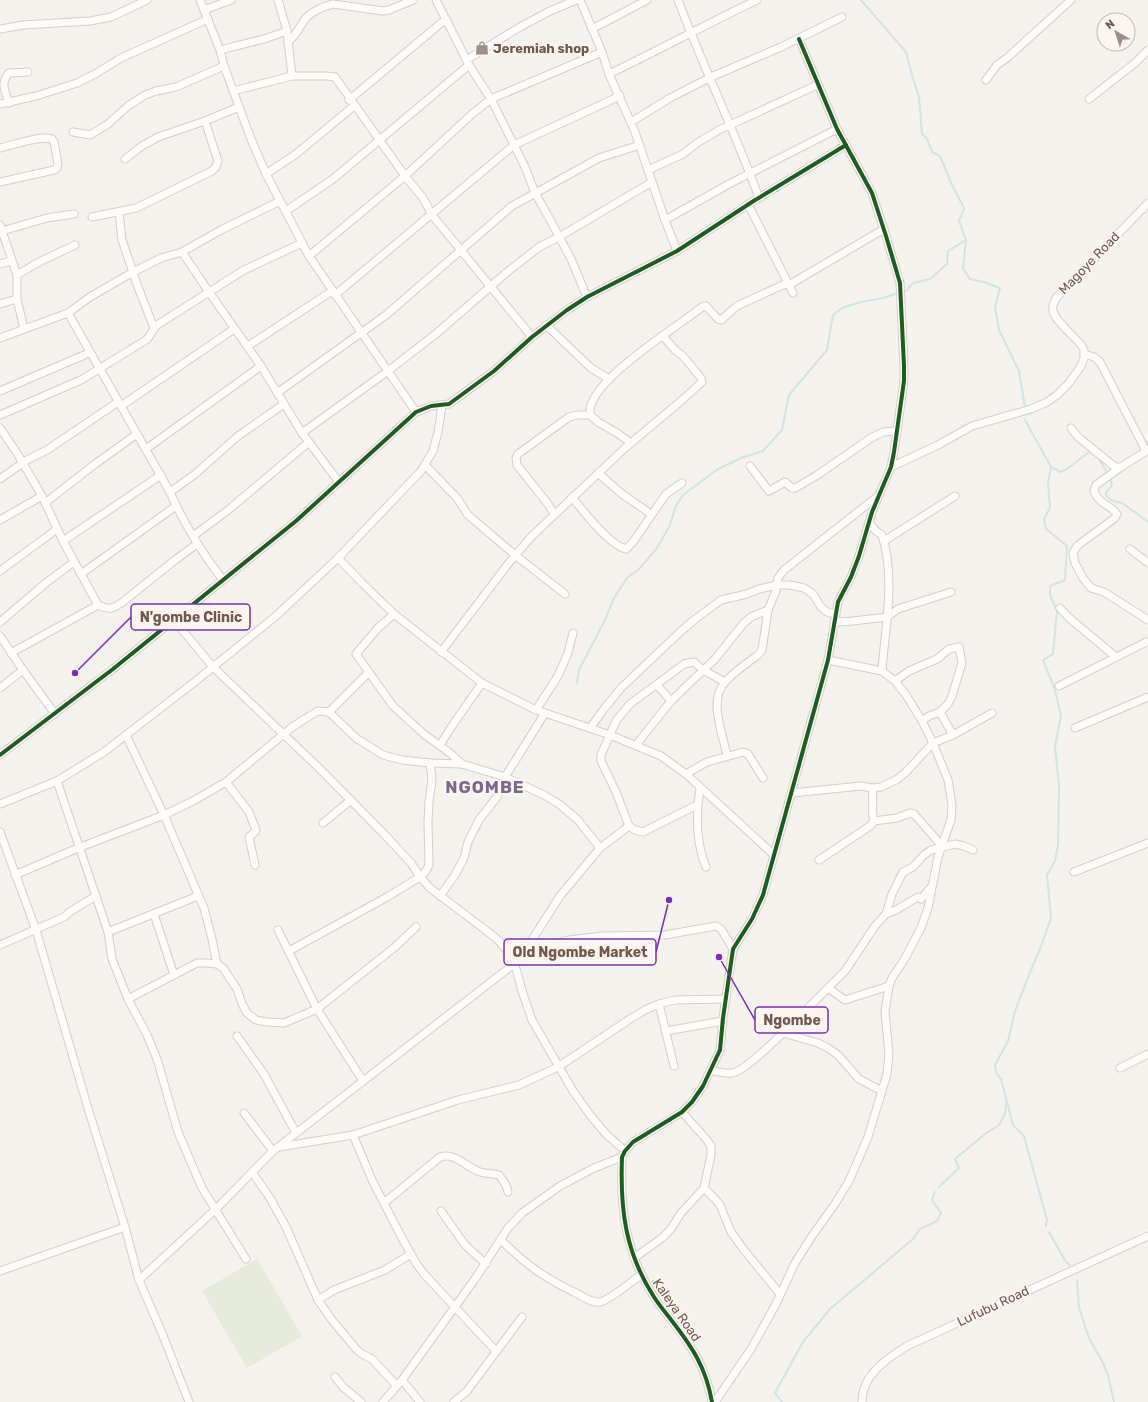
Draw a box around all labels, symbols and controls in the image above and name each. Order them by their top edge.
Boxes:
north arrow [1096,12,1136,52]
text: N [1103,17,1117,32]
shop icon: Jeremiah shop [474,40,490,56]
place label: Jeremiah shop [493,41,589,56]
street label: Magoye Road [1056,229,1123,298]
callout: N'gombe Clinic [131,604,250,630]
text: N'gombe Clinic [140,609,242,626]
district label: NGOMBE [445,777,525,797]
callout: Old Ngombe Market [504,939,656,965]
text: Old Ngombe Market [512,944,648,961]
callout: Ngombe [755,1007,828,1033]
text: Ngombe [763,1012,821,1029]
street label: Kaleya Road [650,1276,704,1344]
street label: Lufubu Road [955,1283,1031,1329]

